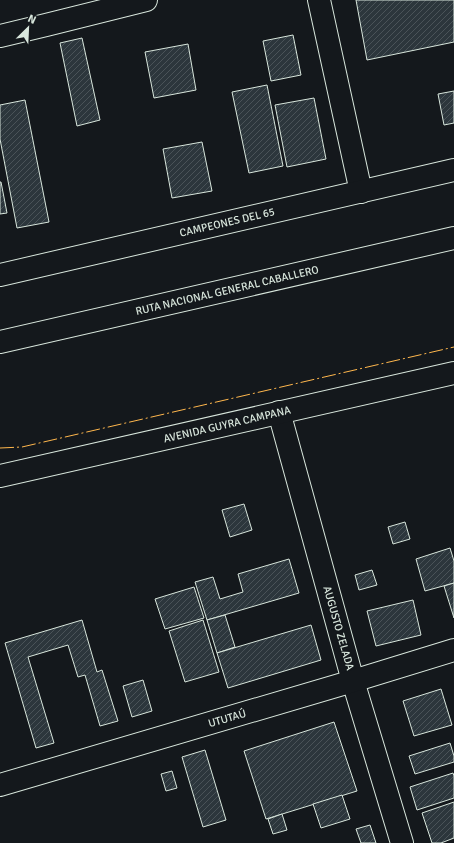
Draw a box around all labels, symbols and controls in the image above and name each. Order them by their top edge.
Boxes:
north arrow [8,8,48,48]
text: N [26,12,38,27]
street label: CAMPEONES DEL 65 [178,205,276,240]
street label: RUTA NACIONAL GENERAL CABALLERO [134,263,320,318]
street label: AVENIDA GUYRA CAMPANA [162,403,292,445]
street label: AUGUSTO ZELADA [320,584,357,672]
street label: UTUTAÚ [206,706,248,730]

